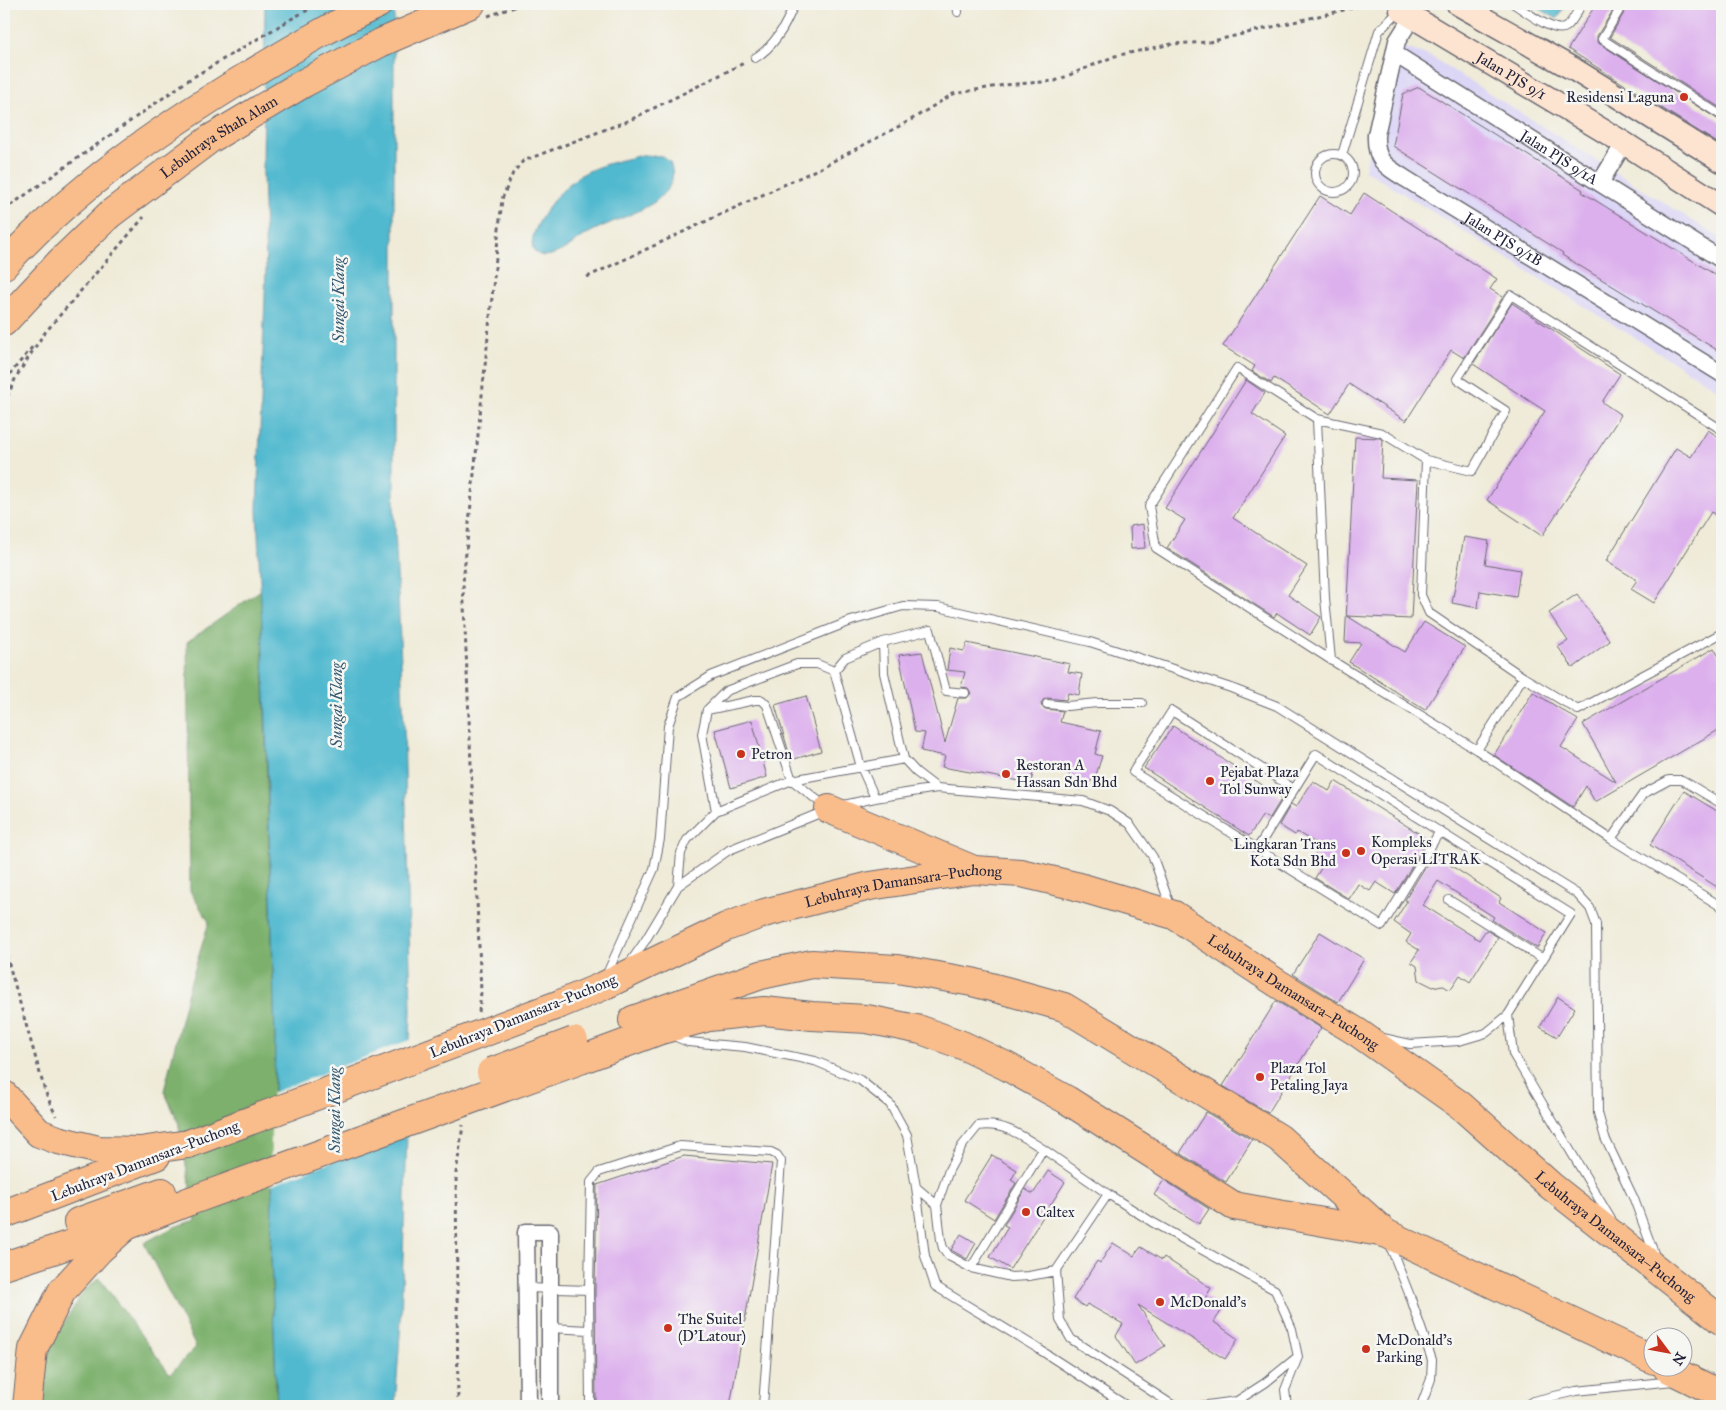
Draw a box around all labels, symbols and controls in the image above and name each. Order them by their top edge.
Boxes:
street label: Jalan PJS 9/1 [1471,47,1549,104]
place label: Residensi Laguna [1566,88,1675,106]
marker: Residensi Laguna [1678,91,1690,103]
street label: Lebuhraya Shah Alam [157,92,281,182]
street label: Jalan PJS 9/1A [1515,125,1601,189]
street label: Jalan PJS 9/1B [1459,207,1546,270]
water label: Sungai Klang [329,256,348,344]
water label: Sungai Klang [327,661,346,749]
place label: Petron [751,745,792,763]
marker: Petron [735,748,747,760]
place label: Restoran A Hassan Sdn Bhd [1016,756,1118,791]
place label: Pejabat Plaza Tol Sunway [1220,763,1300,798]
marker: Restoran A Hassan Sdn Bhd [1000,768,1012,780]
marker: Pejabat Plaza Tol Sunway [1204,775,1216,787]
place label: Kompleks Operasi LITRAK [1371,833,1480,868]
place label: Lingkaran Trans Kota Sdn Bhd [1234,835,1336,870]
marker: Kompleks Operasi LITRAK [1355,845,1367,857]
marker: Lingkaran Trans Kota Sdn Bhd [1340,847,1352,859]
street label: Lebuhraya Damansara–Puchong [803,861,1003,911]
street label: Lebuhraya Damansara–Puchong [1204,931,1383,1054]
street label: Lebuhraya Damansara–Puchong [427,970,620,1062]
place label: Plaza Tol Petaling Jaya [1270,1059,1348,1095]
water label: Sungai Klang [325,1066,344,1154]
marker: Plaza Tol Petaling Jaya [1254,1071,1266,1083]
street label: Lebuhraya Damansara–Puchong [48,1116,243,1205]
street label: Lebuhraya Damansara–Puchong [1531,1167,1700,1306]
place label: Caltex [1036,1203,1075,1221]
marker: Caltex [1020,1206,1032,1218]
place label: McDonald's [1170,1293,1246,1311]
marker: McDonald's [1154,1296,1166,1308]
place label: The Suitel (D'Latour) [678,1310,746,1346]
marker: The Suitel (D'Latour) [662,1322,674,1334]
north arrow [1644,1328,1694,1378]
place label: McDonald's Parking [1376,1331,1452,1366]
marker: McDonald's Parking [1360,1343,1372,1355]
text: N [1668,1349,1689,1368]

